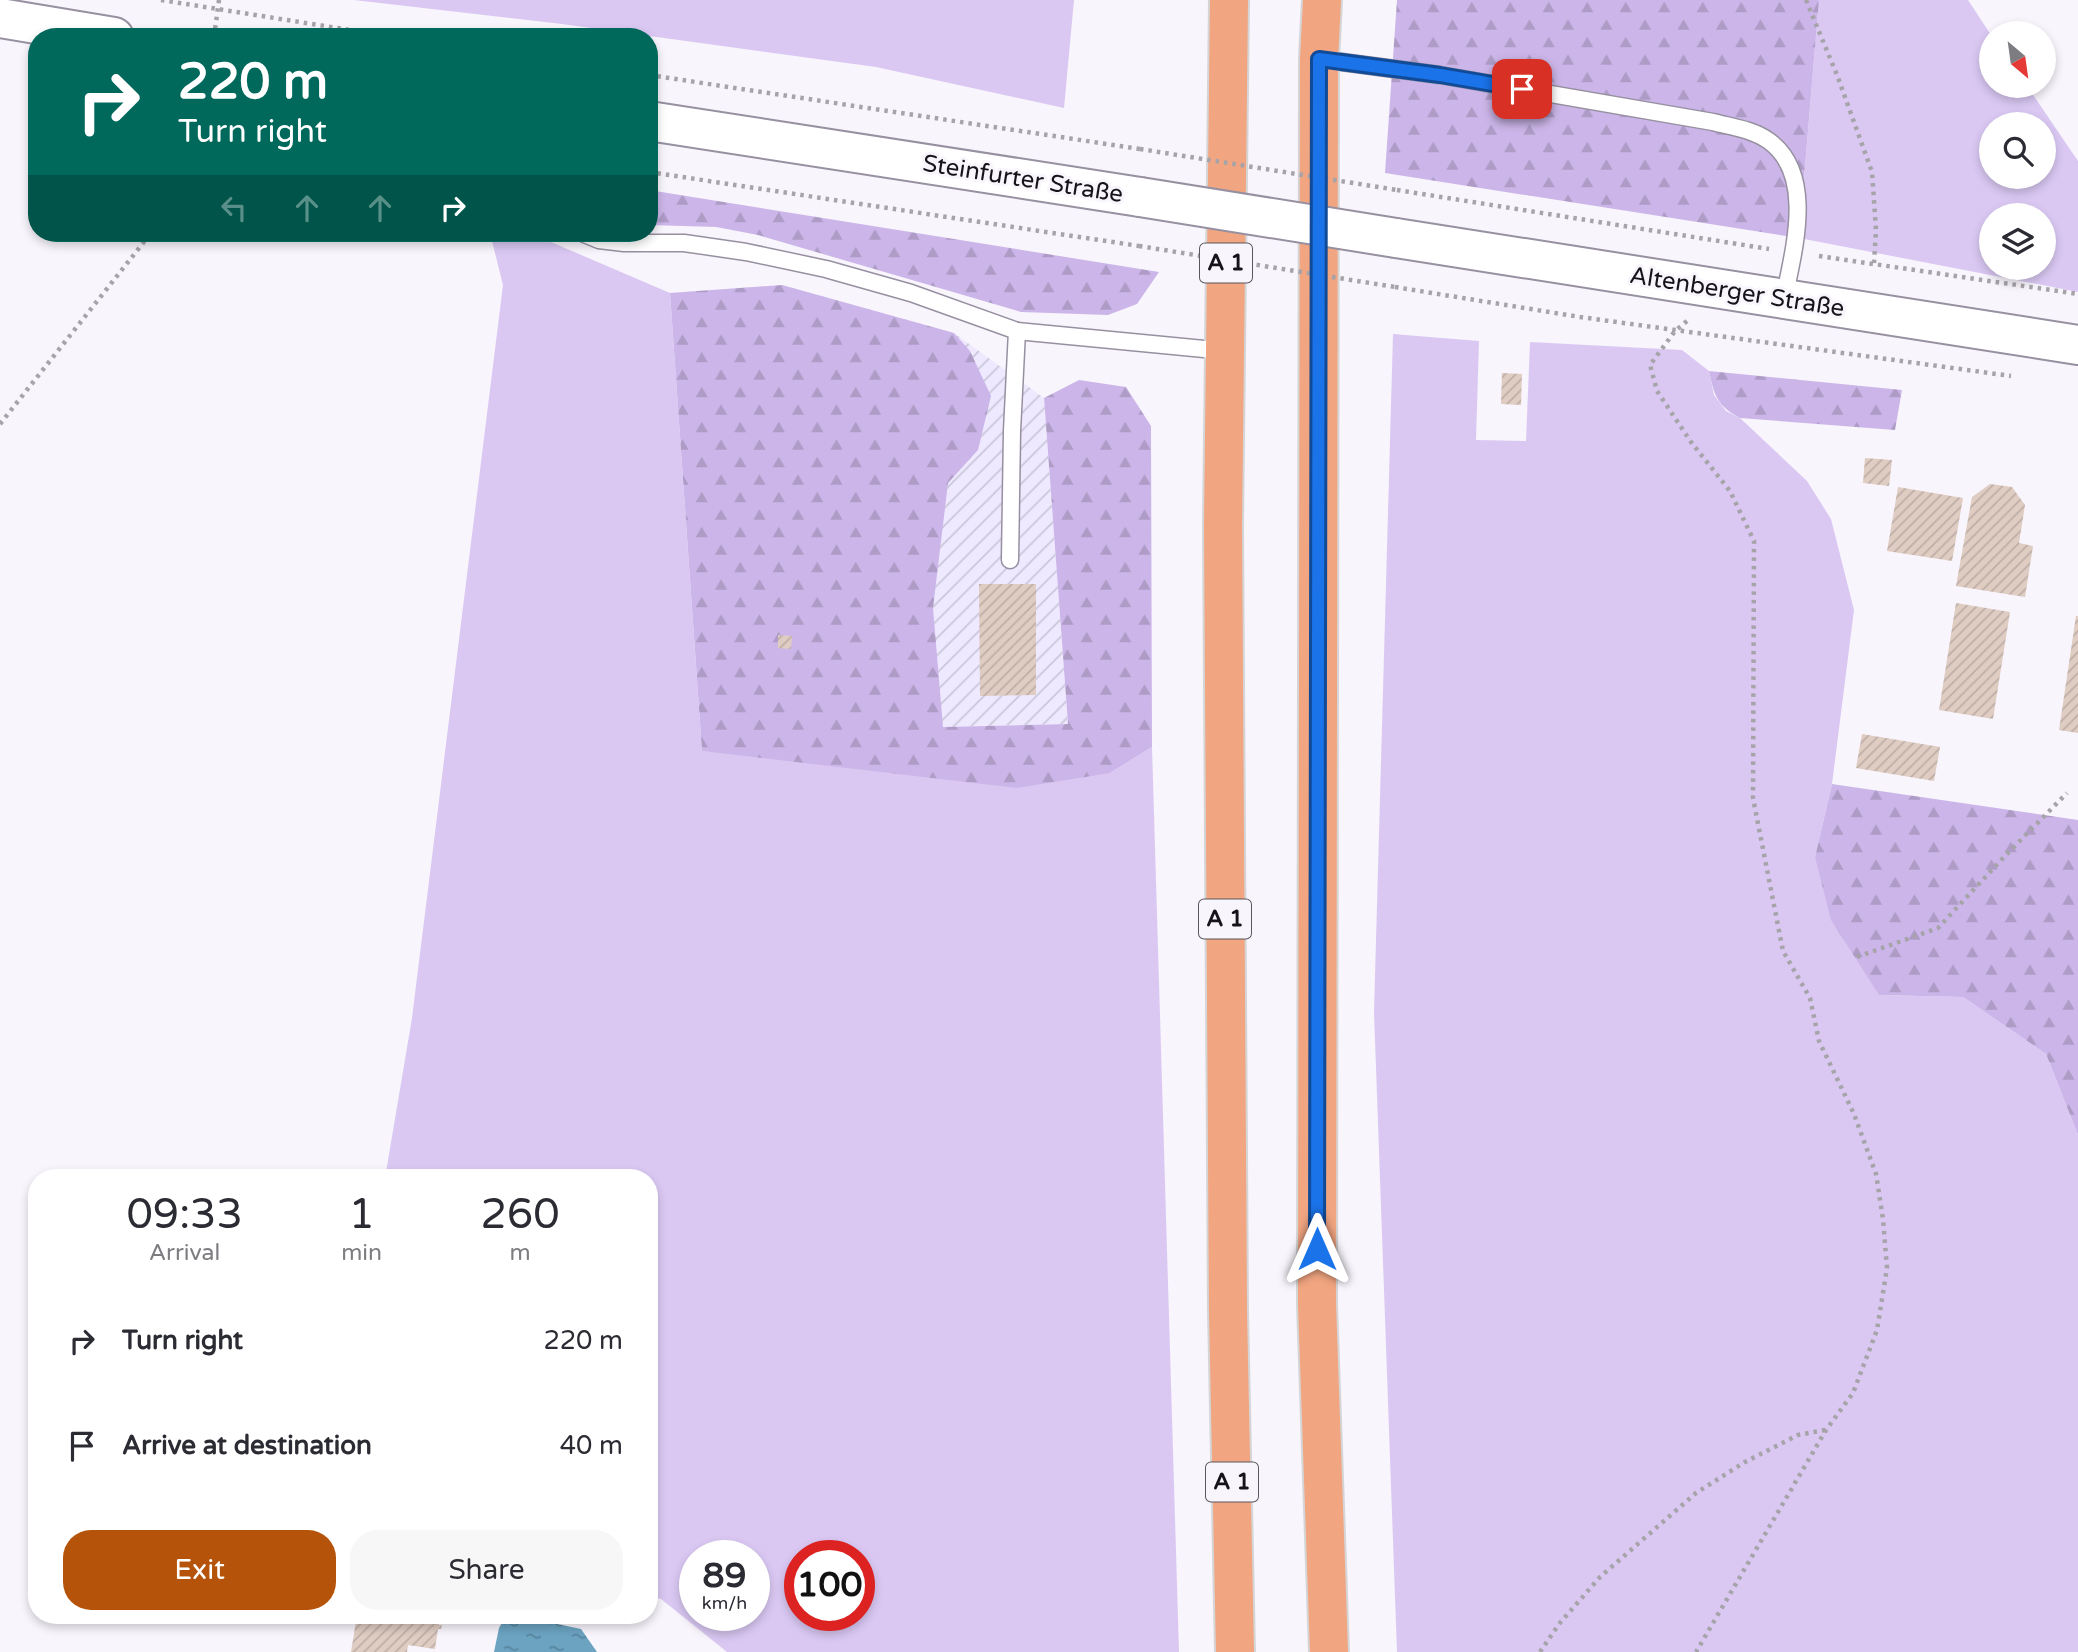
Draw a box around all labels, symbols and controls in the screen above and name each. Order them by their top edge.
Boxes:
north arrow [1979,21,2056,98]
map controls [1979,21,2056,280]
text: 220 m [178,53,328,112]
icon: right [63,56,154,147]
pin [1492,59,1552,119]
icon: arrive [1503,70,1541,108]
button: search [1979,112,2056,189]
text: Turn right [178,113,327,151]
street label: Steinfurter Straße [921,149,1125,209]
icon: left [215,189,253,227]
icon: ahead [288,189,326,227]
icon: ahead [361,189,399,227]
icon: right [434,189,472,227]
button: layers [1979,203,2056,280]
road number: A 1 [1200,244,1252,282]
street label: Altenberger Straße [1628,261,1846,323]
road number: A 1 [1199,900,1251,938]
text: 09:33 [126,1189,243,1240]
text: 1 [348,1189,375,1240]
text: 260 [480,1189,560,1240]
position arrow [1280,1212,1354,1286]
text: Arrival [149,1239,220,1267]
text: min [341,1239,382,1267]
text: m [509,1239,531,1267]
icon: right [63,1322,101,1360]
text: Turn right [122,1325,243,1356]
text: 220 m [543,1325,623,1356]
icon: arrive [63,1427,101,1465]
text: Arrive at destination [122,1430,372,1461]
text: 40 m [560,1430,623,1461]
road number: A 1 [1206,1462,1258,1502]
button: Exit [63,1530,336,1610]
button: Share [350,1530,623,1610]
speed limit sign: 100 [784,1540,875,1631]
text: 89 [703,1555,746,1597]
text: km/h [702,1592,747,1614]

